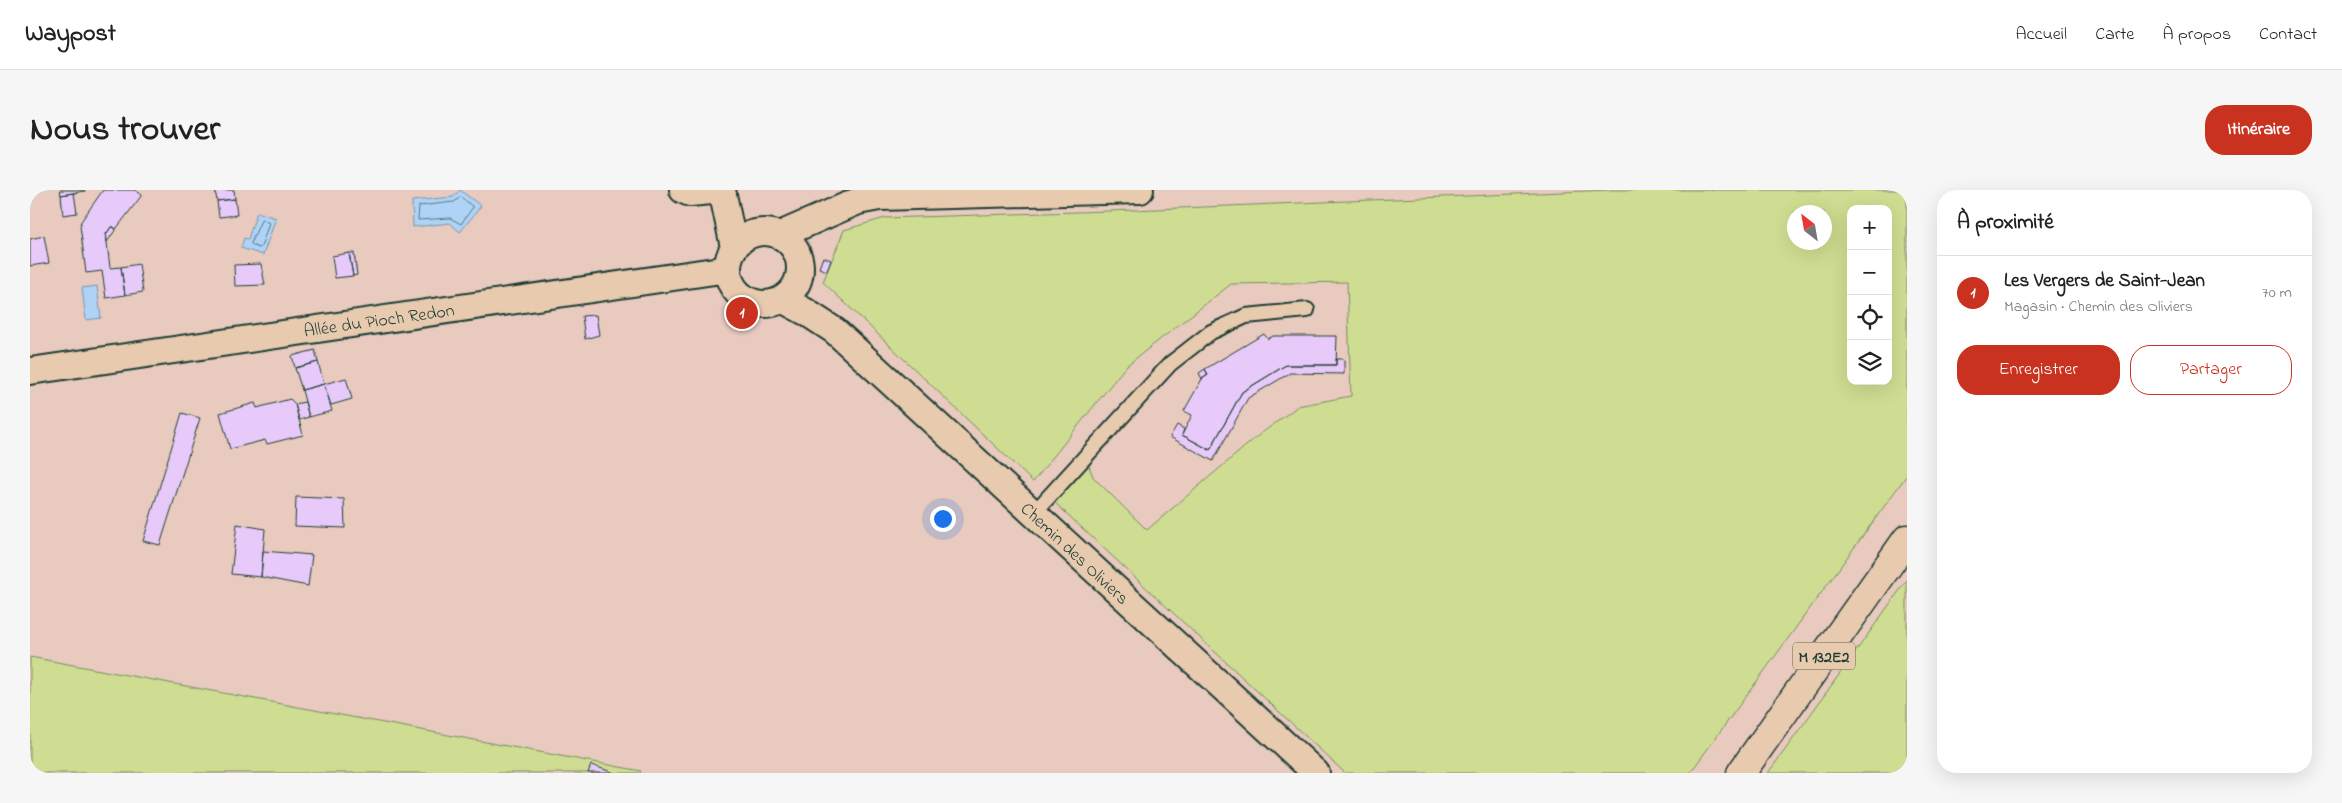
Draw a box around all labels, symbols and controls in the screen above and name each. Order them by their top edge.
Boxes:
text: Waypost [25,17,116,52]
text: Accueil [2015,22,2067,48]
text: Carte [2095,22,2134,48]
text: À propos [2162,22,2231,48]
text: Contact [2259,22,2317,48]
text: Nous trouver [30,105,220,156]
button: Itinéraire [2205,105,2312,155]
north arrow [1787,205,1832,250]
map controls [1847,205,1892,385]
button: + [1847,205,1892,250]
text: À proximité [1957,208,2054,238]
button: − [1847,250,1892,295]
text: Les Vergers de Saint-Jean [2004,268,2205,295]
text: 1 [1970,281,1976,305]
text: 70 m [2262,281,2292,305]
pin: 1 [726,294,758,332]
button: locate [1847,295,1892,340]
text: Magasin · Chemin des Oliviers [2004,295,2193,319]
street label: Allée du Pioch Redon [302,299,456,345]
button: layers [1847,340,1892,385]
button: Enregistrer [1957,345,2120,395]
button: Partager [2130,345,2292,395]
street label: Chemin des Oliviers [1014,497,1134,612]
your location [930,506,956,532]
road number: M 132E2 [1793,642,1855,670]

